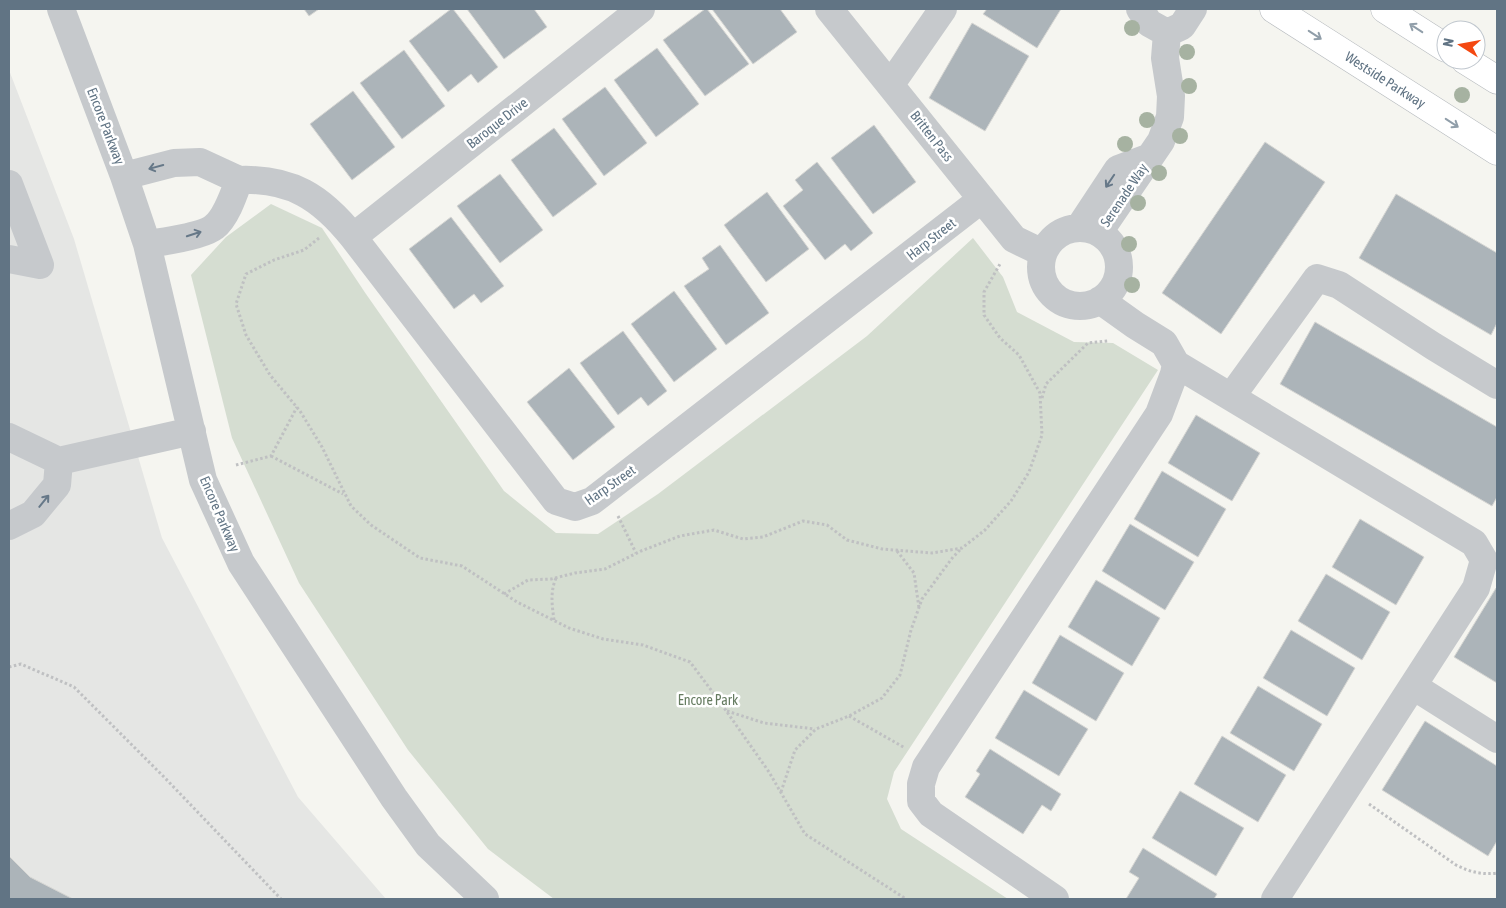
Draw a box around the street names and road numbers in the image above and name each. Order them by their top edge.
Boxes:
street label: Westside Parkway [1342,48,1429,112]
street label: Encore Parkway [84,85,128,167]
street label: Baroque Drive [463,94,531,152]
street label: Britten Pass [907,107,957,165]
street label: Serenade Way [1097,160,1151,230]
street label: Harp Street [903,215,959,263]
street label: Harp Street [582,462,638,508]
street label: Encore Parkway [197,474,243,555]

